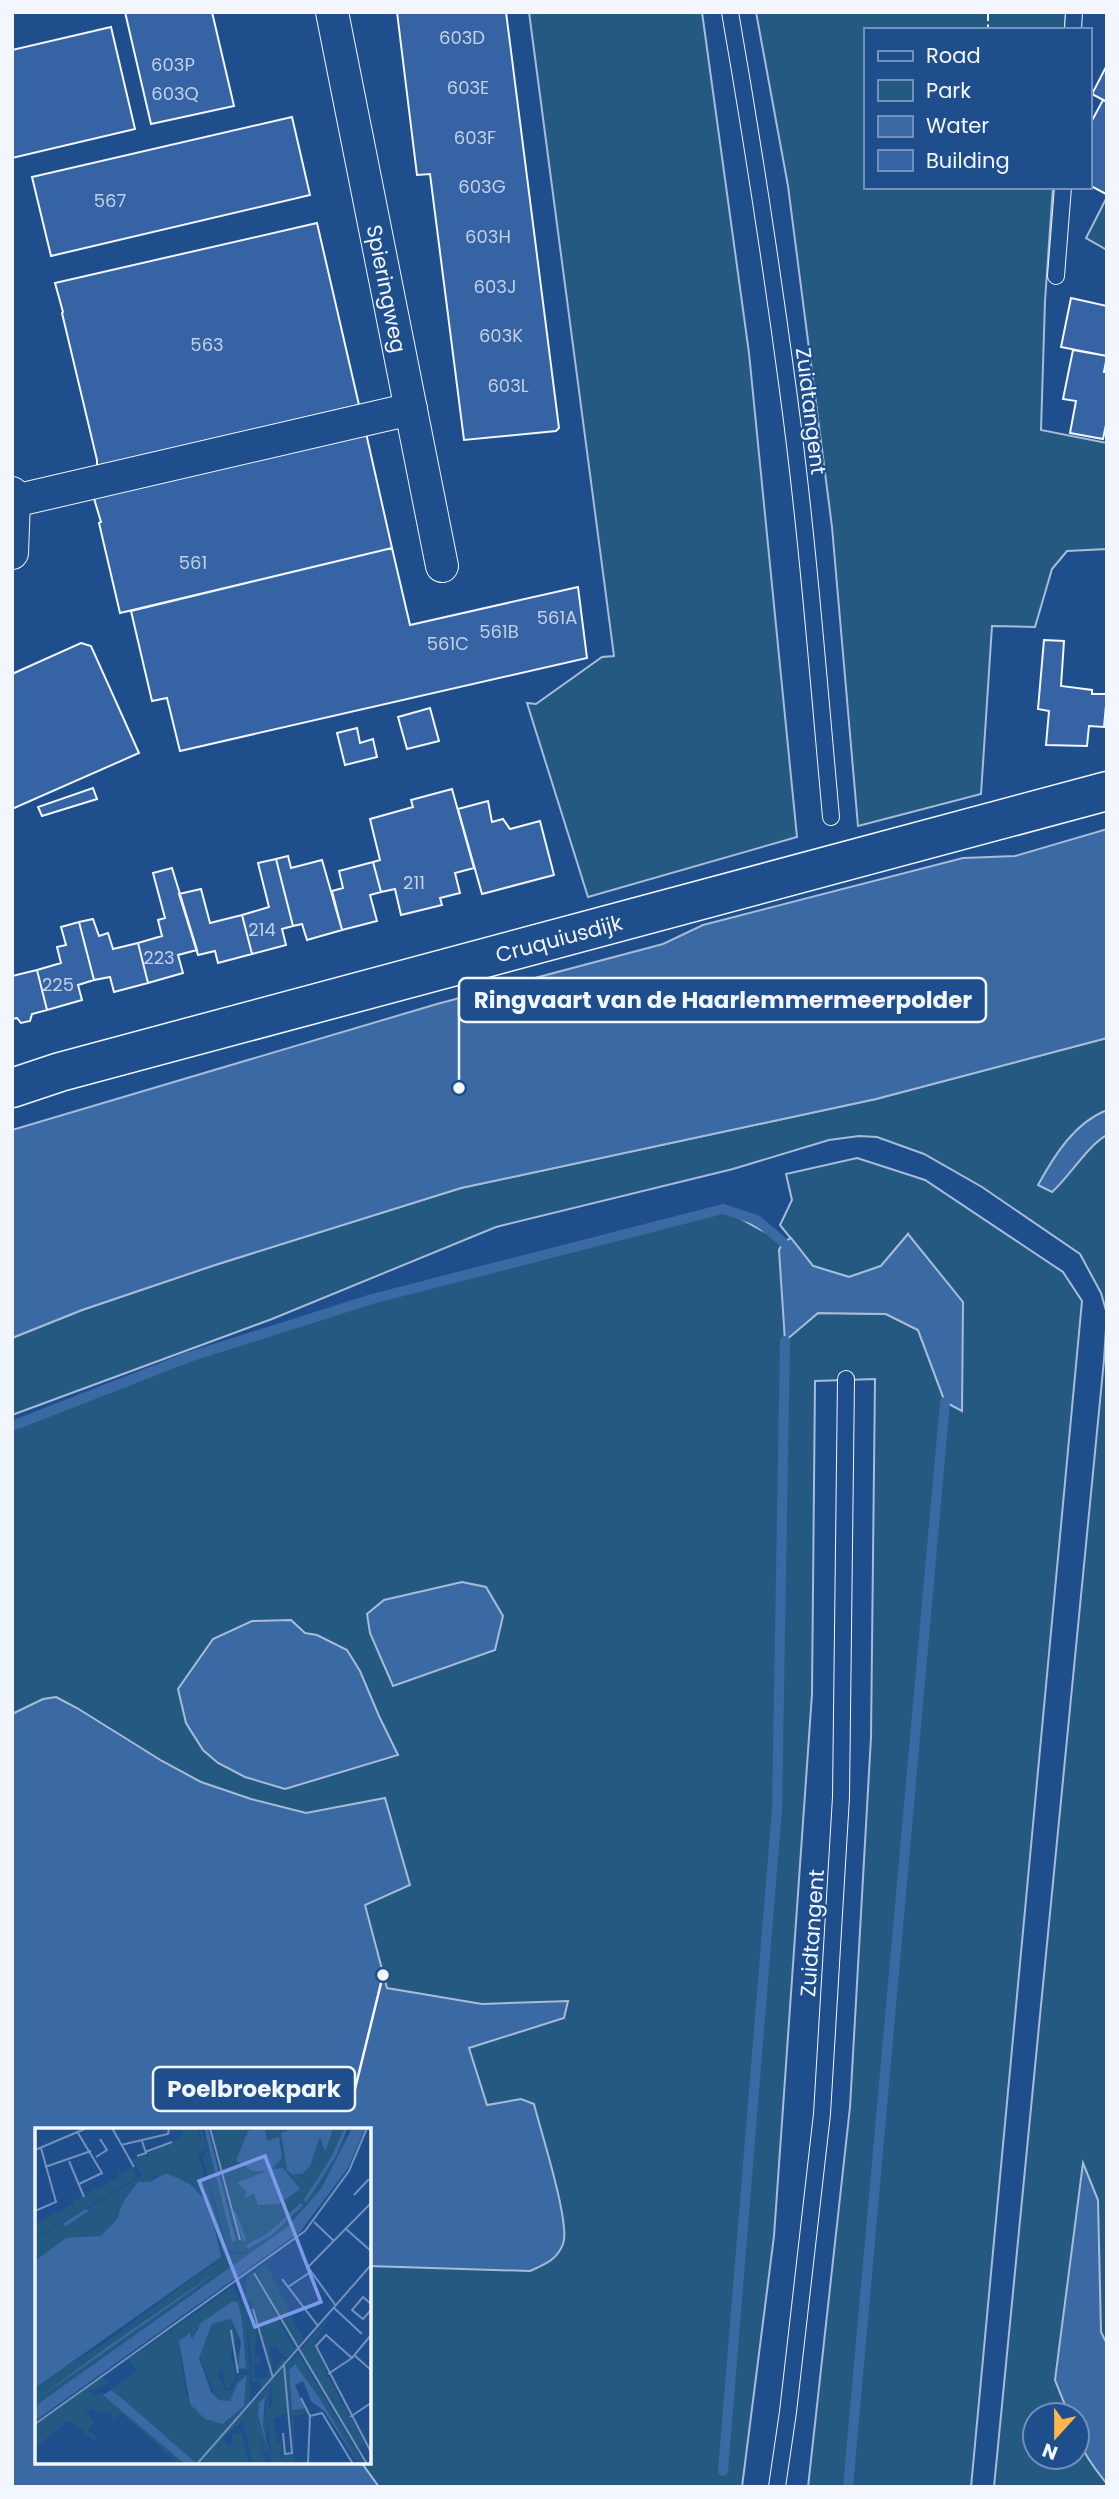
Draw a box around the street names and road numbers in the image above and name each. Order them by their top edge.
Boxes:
street label: Spieringweg [360,222,414,355]
street label: Zuidtangent [789,346,833,476]
street label: Cruquiusdijk [492,907,626,969]
street label: Zuidtangent [793,1868,831,1998]

